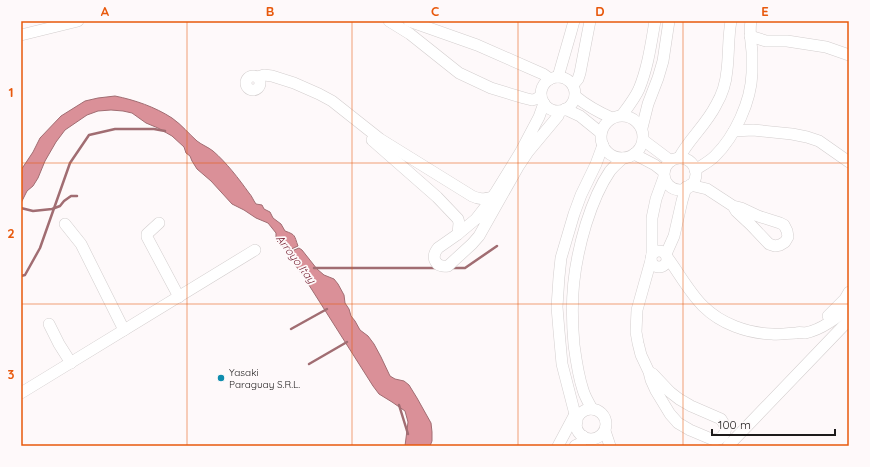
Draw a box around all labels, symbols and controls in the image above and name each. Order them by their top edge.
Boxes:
text: A [101,3,110,19]
text: B [266,3,274,19]
text: C [431,3,439,19]
text: D [595,3,605,19]
text: E [761,3,769,19]
text: 1 [8,84,14,100]
text: 2 [7,225,15,241]
water label: Arroyo Itay [273,232,319,287]
text: 3 [8,366,15,382]
place label: Yasaki Paraguay S.R.L. [229,366,300,391]
marker: Yasaki Paraguay S.R.L. [216,373,226,383]
scale bar [712,411,835,437]
text: 100 m [718,417,751,432]

